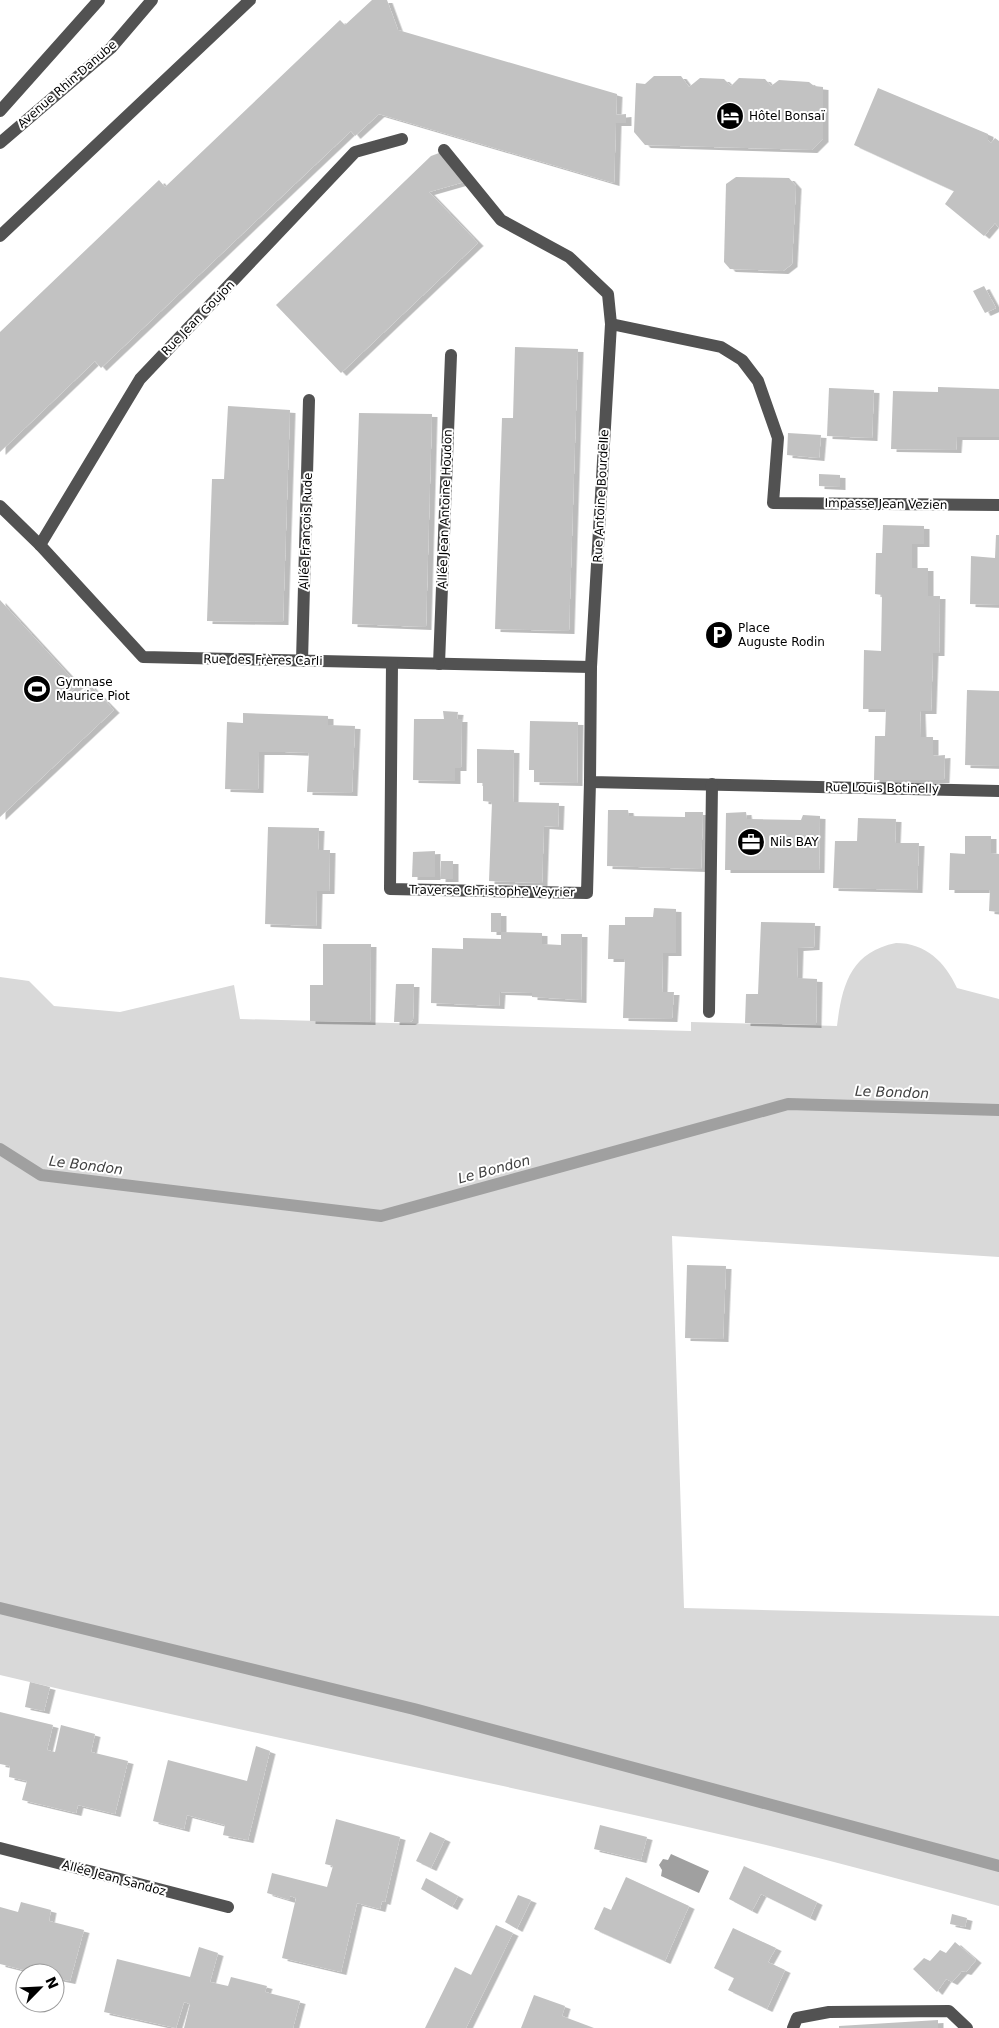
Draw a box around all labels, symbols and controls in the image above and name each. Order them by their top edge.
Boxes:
street label: Avenue Rhin-Danube [15,37,119,131]
hotel icon: Hôtel Bonsaï [715,101,745,131]
place label: Hôtel Bonsaï [749,109,825,123]
street label: Rue Jean Goujon [159,278,237,358]
street label: Allée Jean Antoine Houdon [435,429,455,589]
street label: Rue Antoine Bourdelle [591,429,611,563]
street label: Allée François Rude [297,472,315,590]
street label: Impasse Jean Vezien [824,496,948,512]
parking icon: Place Auguste Rodin [704,620,734,650]
place label: Place Auguste Rodin [738,621,825,649]
street label: Rue des Frères Carli [203,652,323,668]
sports icon: Gymnase Maurice Piot [22,674,52,704]
place label: Gymnase Maurice Piot [56,675,130,703]
street label: Rue Louis Botinelly [825,780,939,796]
office icon: Nils BAY [736,827,766,857]
place label: Nils BAY [770,835,819,849]
street label: Traverse Christophe Veyrier [408,883,575,899]
water label: Le Bondon [855,1083,929,1101]
water label: Le Bondon [456,1152,532,1186]
water label: Le Bondon [48,1153,124,1177]
street label: Allée Jean Sandoz [61,1857,167,1899]
north arrow [15,1963,65,2013]
text: N [42,1974,62,1991]

